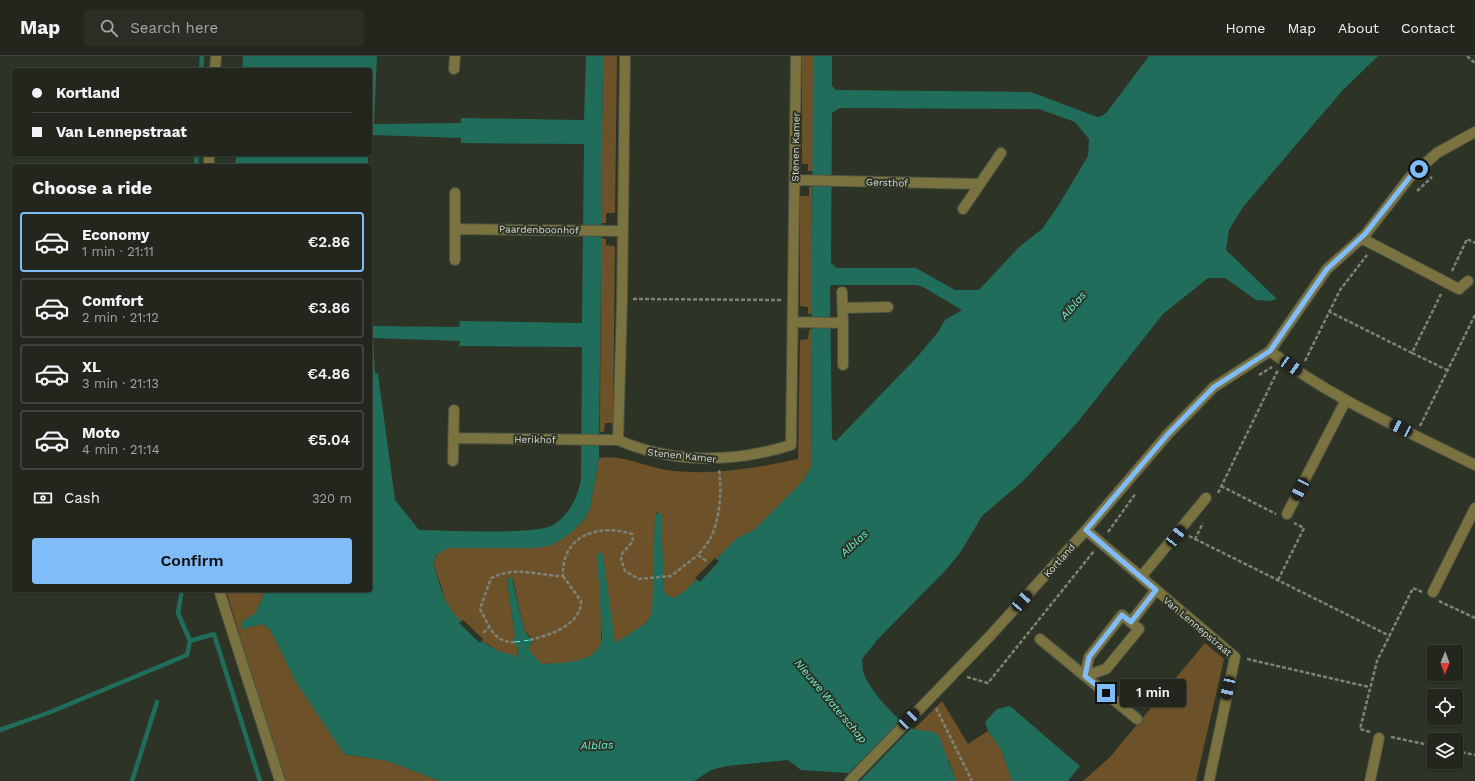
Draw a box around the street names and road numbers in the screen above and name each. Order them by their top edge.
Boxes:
street label: Stenen Kamer [789,112,802,182]
street label: Gersthof [866,176,908,189]
street label: Paardenboonhof [499,223,579,236]
street label: Herikhof [514,434,556,445]
street label: Stenen Kamer [647,446,717,465]
street label: Kortland [1041,541,1077,579]
street label: Van Lennepstraat [1161,595,1235,659]

